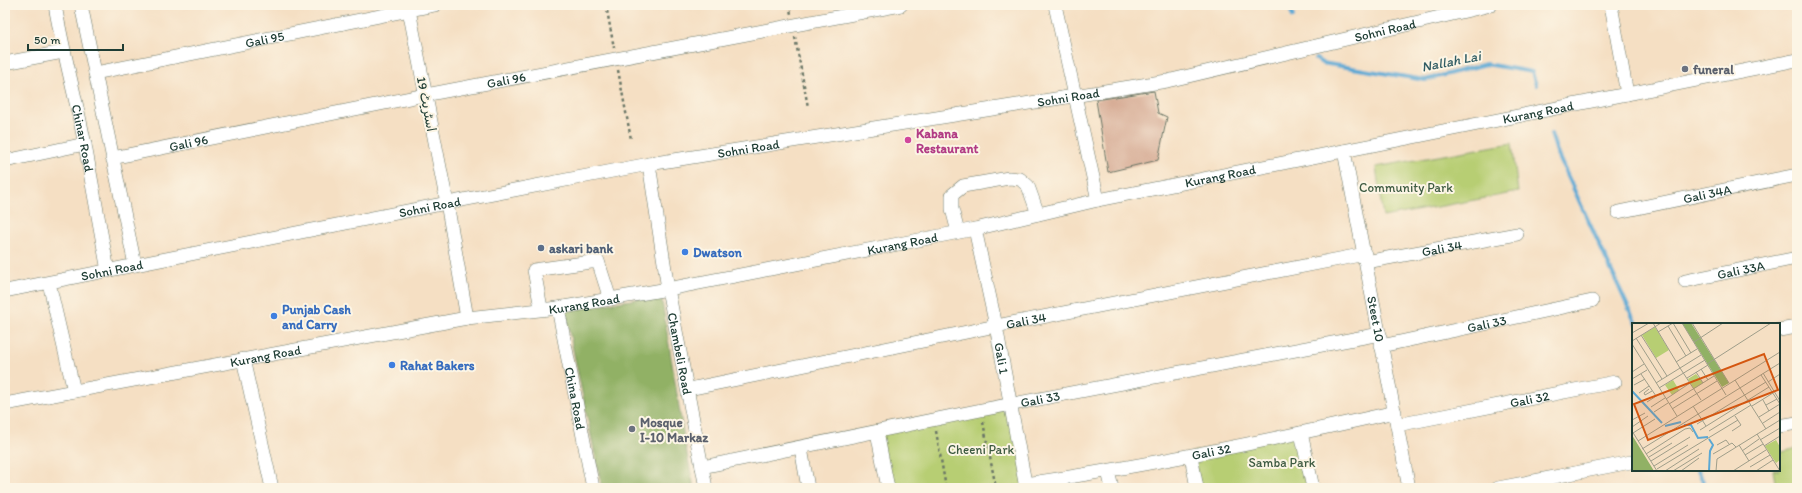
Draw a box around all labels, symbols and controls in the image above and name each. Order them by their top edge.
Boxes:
street label: Sohni Road [1353,16,1417,45]
scale bar [28,26,123,52]
street label: Gali 95 [244,28,286,51]
text: 50 m [34,33,60,47]
water label: Nallah Lai [1420,47,1484,76]
place label: funeral [1693,62,1734,77]
marker: funeral [1680,64,1690,74]
street label: Gali 96 [486,69,527,91]
street label: اسٹریٹ 19 [413,75,439,133]
street label: Sohni Road [1036,85,1100,110]
street label: Kurang Road [1501,98,1575,127]
street label: Chinar Road [69,103,97,173]
place label: Kabana Restaurant [916,126,979,156]
street label: Gali 96 [168,132,209,154]
marker: Kabana Restaurant [903,135,913,145]
street label: Sohni Road [716,136,781,161]
street label: Kurang Road [1184,162,1257,190]
park label: Community Park [1359,180,1453,195]
street label: Gali 34A [1682,182,1733,206]
street label: Sohni Road [398,194,462,220]
street label: Kurang Road [866,229,939,258]
street label: Gali 34 [1420,237,1463,260]
place label: askari bank [549,241,613,256]
marker: askari bank [536,243,546,253]
place label: Dwatson [693,245,742,260]
marker: Dwatson [680,247,690,257]
street label: Sohni Road [80,257,144,284]
street label: Gali 33A [1716,258,1767,282]
street label: Kurang Road [548,290,621,317]
street label: Steet 10 [1364,295,1388,343]
place label: Punjab Cash and Carry [282,302,351,333]
street label: Gali 34 [1005,309,1048,332]
marker: Punjab Cash and Carry [269,311,279,321]
street label: Chambeli Road [665,311,695,396]
street label: Gali 33 [1466,312,1508,335]
inset map [1632,323,1780,471]
street label: Gali 1 [991,341,1012,375]
street label: Kurang Road [229,342,302,370]
place label: Rahat Bakers [400,358,475,373]
marker: Rahat Bakers [387,360,397,370]
street label: China Road [562,366,588,431]
street label: Gali 33 [1019,388,1061,410]
street label: Gali 32 [1509,388,1551,411]
place label: Mosque I-10 Markaz [640,415,709,445]
marker: Mosque I-10 Markaz [627,424,637,434]
street label: Gali 32 [1190,441,1232,463]
park label: Cheeni Park [948,442,1015,457]
park label: Samba Park [1248,455,1316,470]

